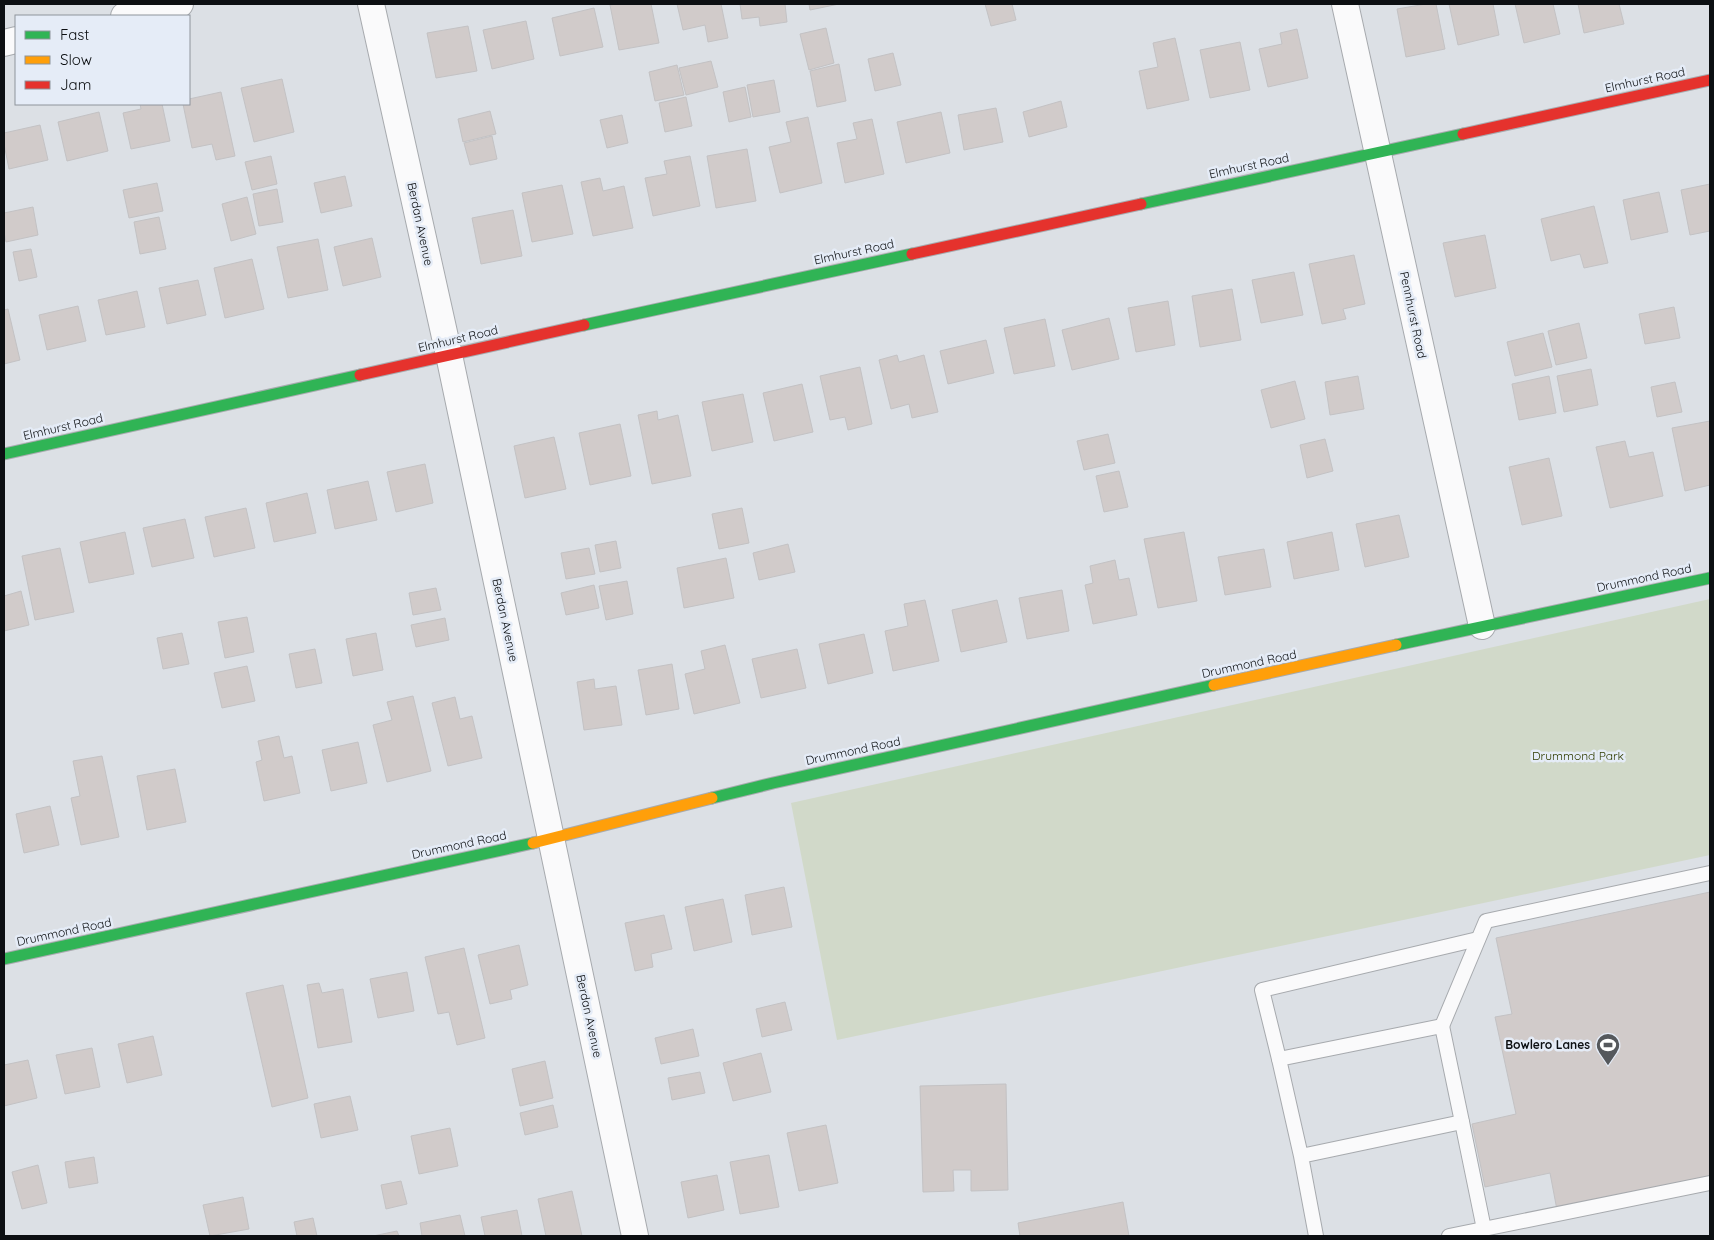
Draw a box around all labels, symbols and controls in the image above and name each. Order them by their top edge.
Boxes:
legend [15,15,190,105]
text: Fast [60,25,89,44]
text: Slow [60,50,92,69]
street label: Elmhurst Road [1603,64,1686,95]
text: Jam [60,75,91,94]
street label: Elmhurst Road [1207,150,1290,181]
street label: Berdan Avenue [404,181,437,267]
street label: Elmhurst Road [812,236,895,267]
street label: Pennhurst Road [1397,270,1430,360]
street label: Elmhurst Road [416,322,499,355]
street label: Elmhurst Road [21,410,104,443]
street label: Drummond Road [1595,560,1693,595]
street label: Berdan Avenue [489,577,522,663]
street label: Drummond Road [1200,646,1298,681]
street label: Drummond Road [804,733,902,768]
park label: Drummond Park [1532,748,1624,763]
street label: Drummond Road [410,827,508,862]
street label: Drummond Road [15,914,113,949]
street label: Berdan Avenue [573,973,606,1059]
sports icon: Bowlero Lanes [1595,1032,1621,1066]
place label: Bowlero Lanes [1505,1037,1590,1052]

